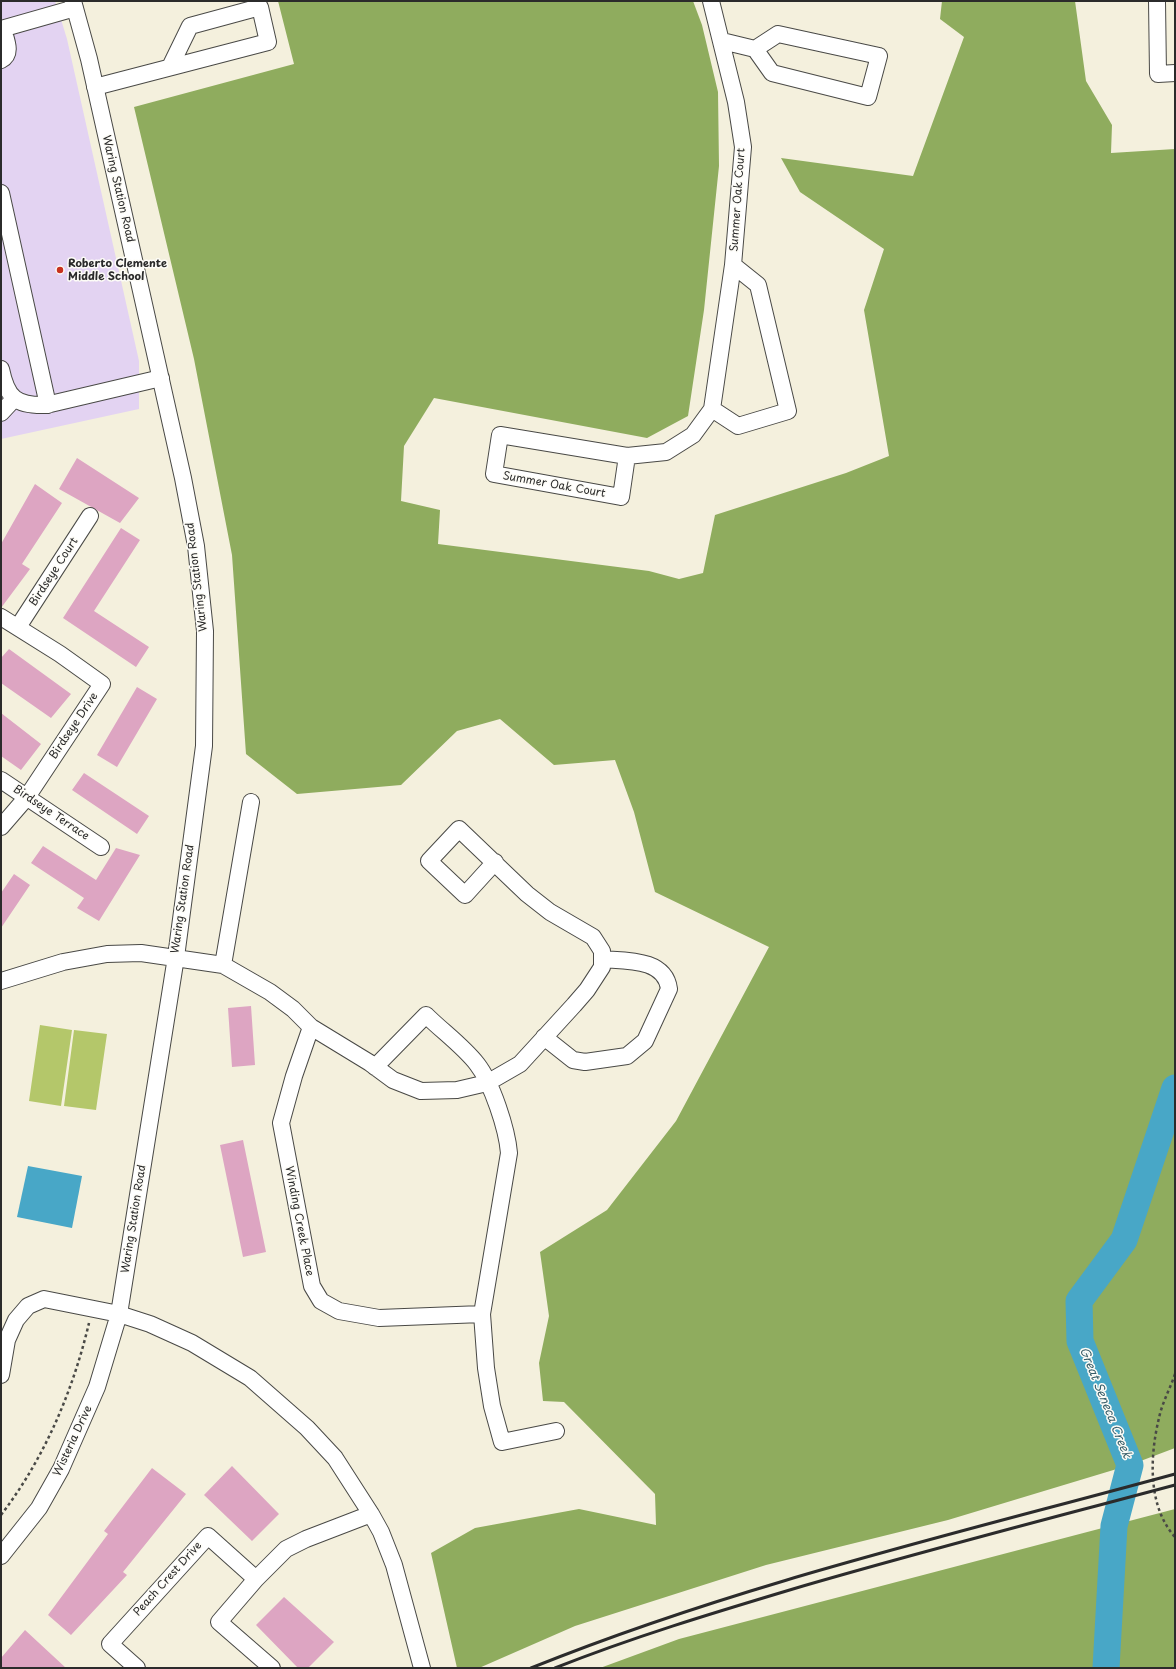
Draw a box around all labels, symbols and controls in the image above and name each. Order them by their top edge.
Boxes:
street label: Waring Station Road [99,134,137,244]
street label: Summer Oak Court [728,148,748,252]
place label: Roberto Clemente Middle School [68,257,167,283]
marker: Roberto Clemente Middle School [55,265,65,275]
street label: Summer Oak Court [502,469,606,501]
street label: Waring Station Road [184,522,210,632]
street label: Birdseye Court [27,535,81,609]
street label: Birdseye Drive [47,690,101,762]
street label: Birdseye Terrace [10,783,92,843]
street label: Waring Station Road [169,844,197,954]
street label: Waring Station Road [119,1164,149,1274]
street label: Winding Creek Place [282,1165,316,1277]
water label: Great Seneca Creek [1076,1345,1134,1461]
street label: Wisteria Drive [51,1404,95,1478]
street label: Peach Crest Drive [131,1539,205,1619]

